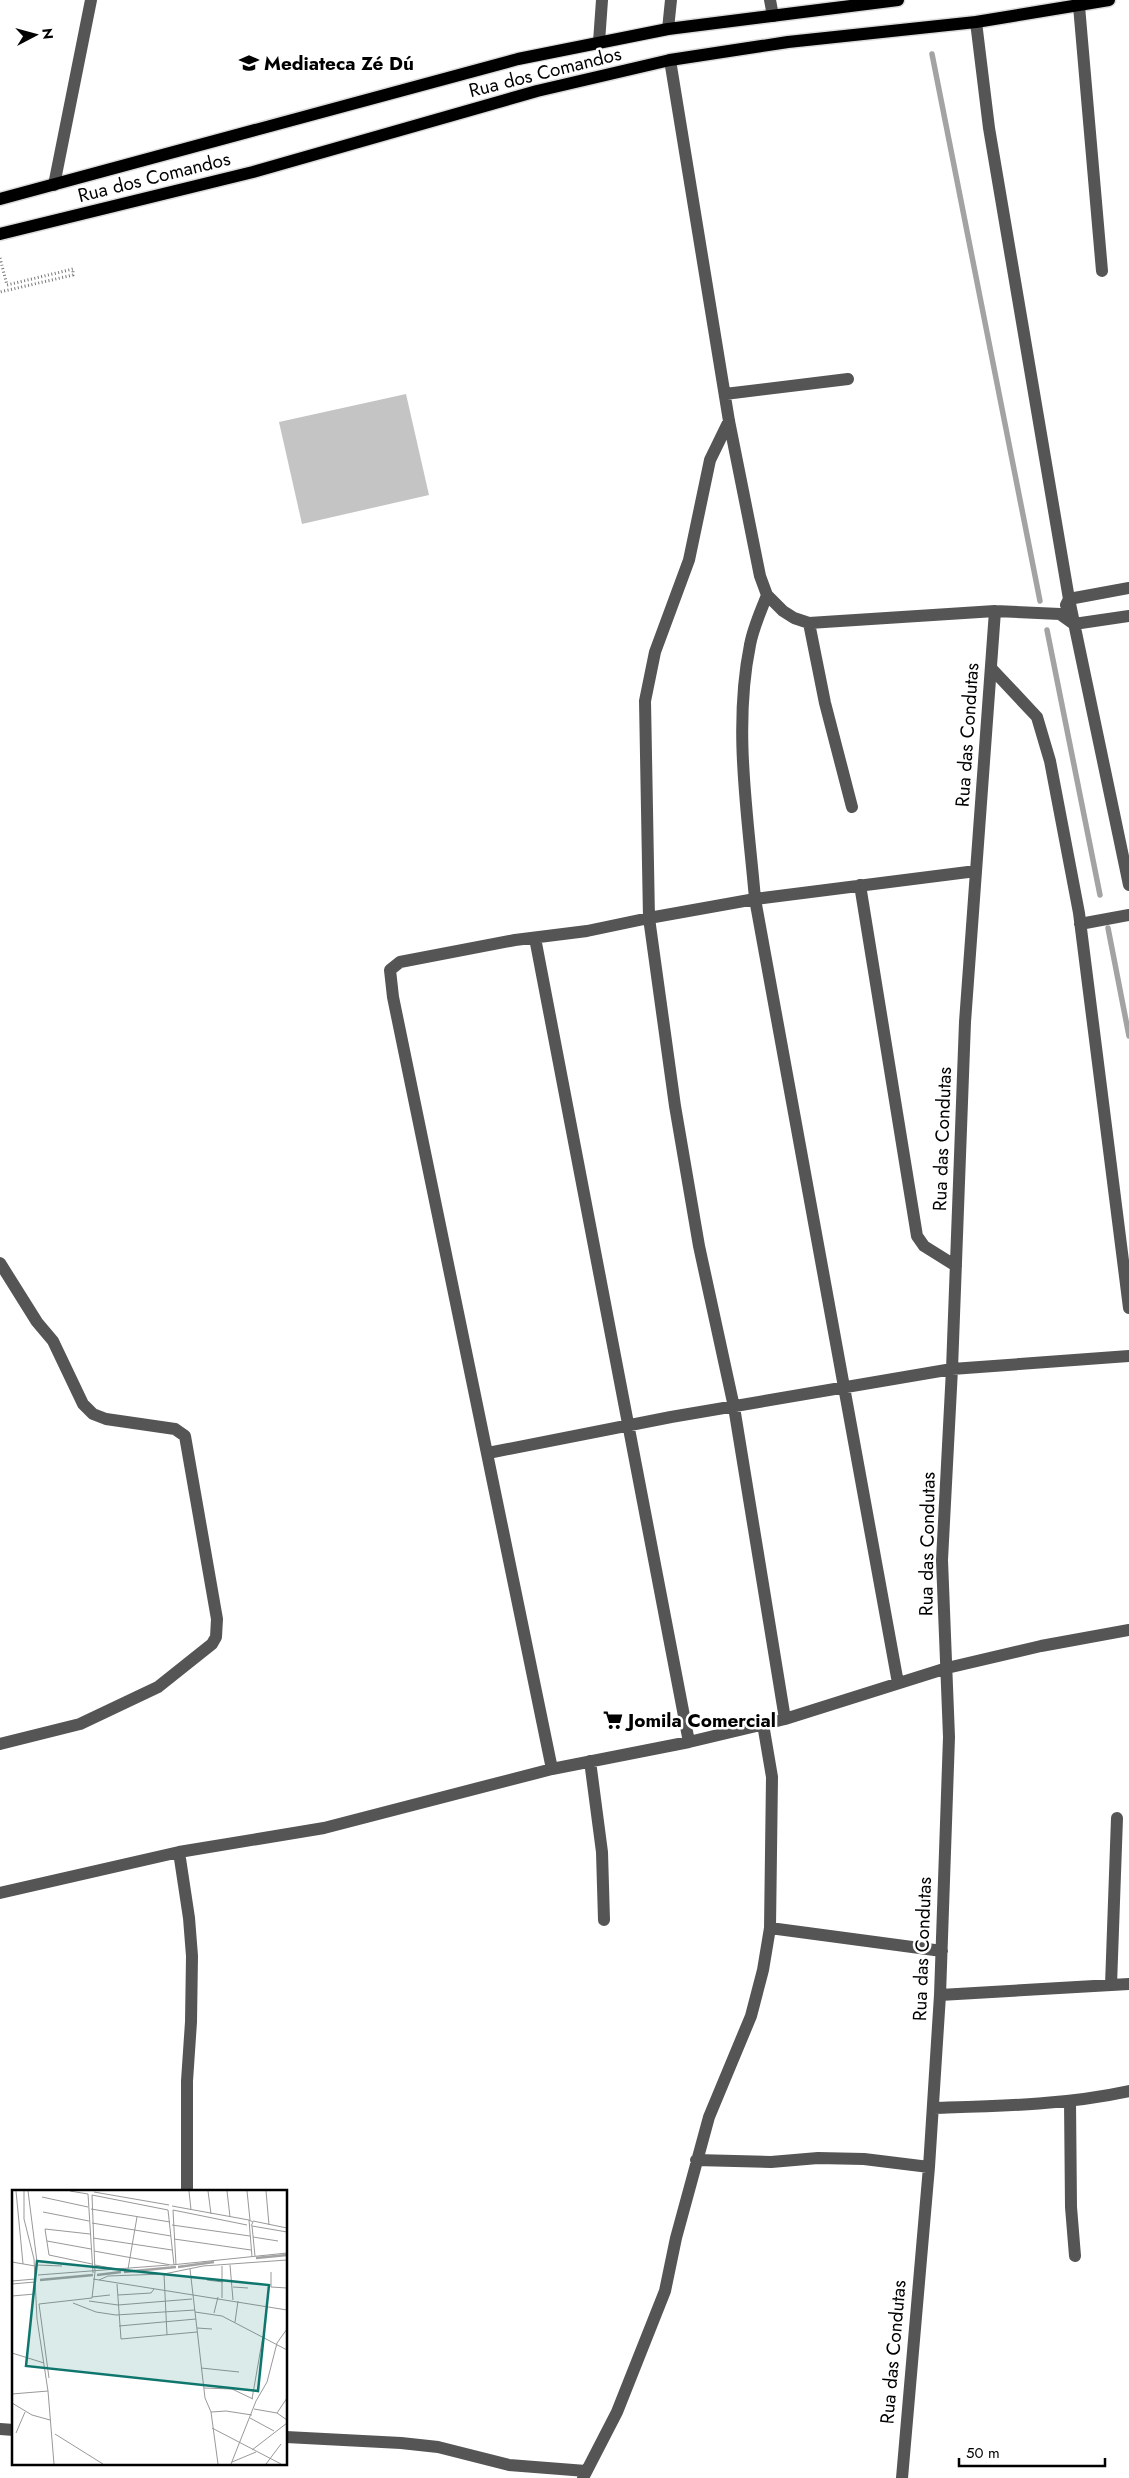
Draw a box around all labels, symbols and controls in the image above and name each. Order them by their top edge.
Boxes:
north arrow [10,10,60,60]
text: N [37,27,58,40]
street label: Rua dos Comandos [466,40,624,104]
place label: Mediateca Zé Dú [264,50,414,77]
school or university icon: Mediateca Zé Dú [238,52,260,74]
street label: Rua dos Comandos [75,145,233,209]
street label: Rua das Condutas [948,662,986,808]
street label: Rua das Condutas [926,1066,958,1212]
street label: Rua das Condutas [912,1471,942,1616]
place label: Jomila Comercial [624,1707,776,1734]
supermarket icon: Jomila Comercial [602,1709,624,1731]
street label: Rua das Condutas [906,1876,938,2022]
inset map [12,2190,288,2466]
street label: Rua das Condutas [873,2279,913,2425]
scale bar [959,2436,1105,2468]
text: 50 m [966,2442,1000,2464]

